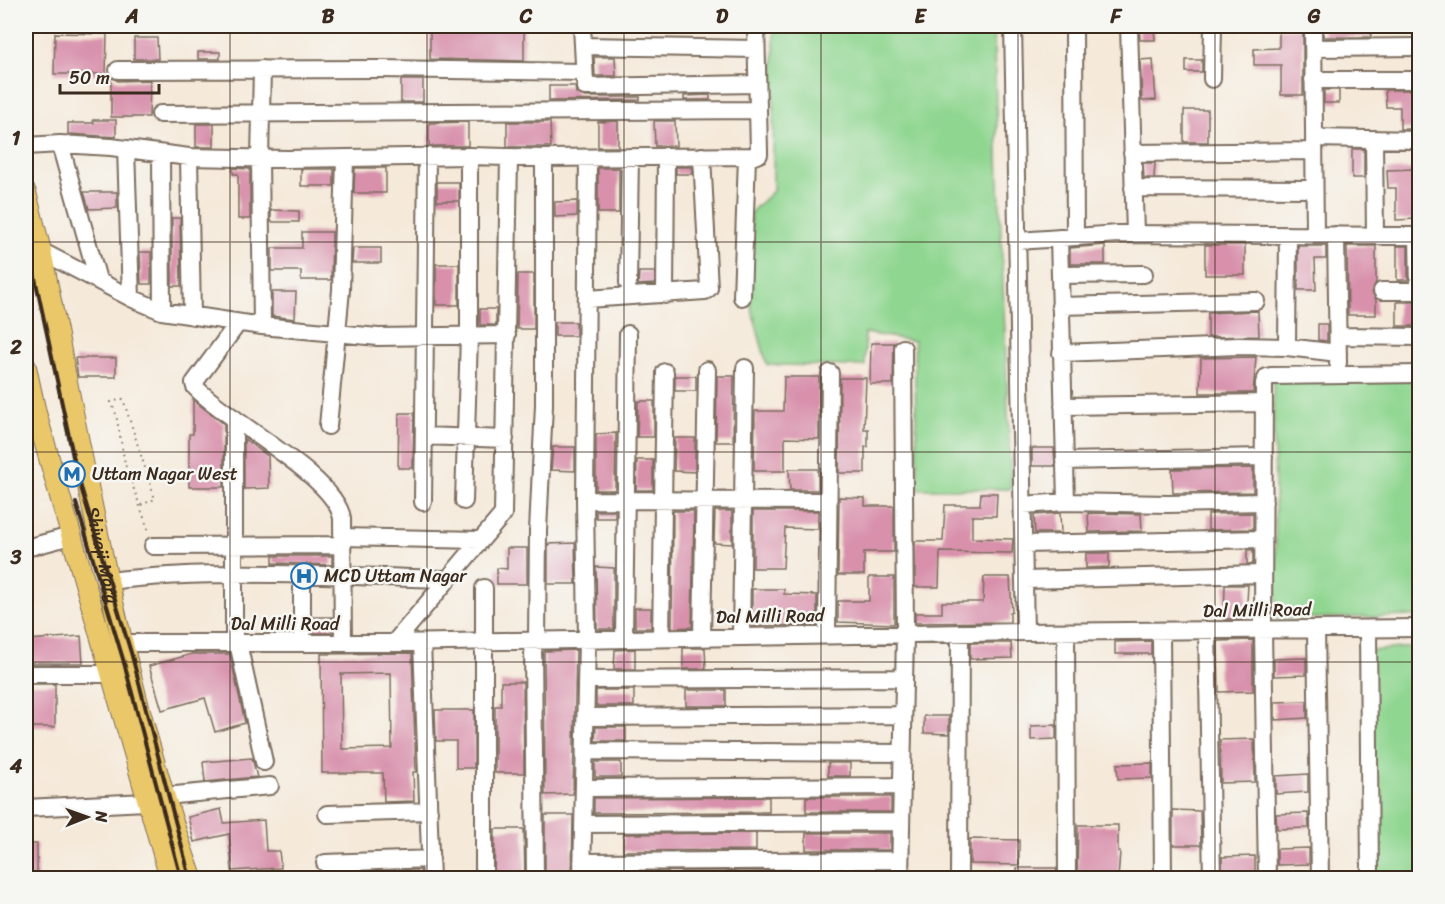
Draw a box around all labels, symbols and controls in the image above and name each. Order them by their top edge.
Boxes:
text: A [124,0,139,34]
text: B [322,0,335,34]
text: C [519,0,533,34]
text: D [716,0,729,34]
text: E [914,0,927,34]
text: F [1110,0,1123,34]
text: G [1307,0,1321,34]
scale bar [60,57,159,95]
text: 50 m [69,62,110,94]
text: 1 [12,121,21,156]
text: 2 [9,330,22,365]
place label: Uttam Nagar West [92,458,238,490]
metro station icon: Uttam Nagar West [57,459,87,489]
street label: Shivaji Marg [77,504,129,606]
text: 3 [10,540,22,575]
place label: MCD Uttam Nagar [324,560,468,592]
hospital icon: MCD Uttam Nagar [289,561,319,591]
street label: Dal Milli Road [1203,593,1313,627]
street label: Dal Milli Road [716,599,826,633]
street label: Dal Milli Road [231,608,341,640]
text: 4 [9,749,23,784]
north arrow [57,787,117,847]
text: N [87,810,116,823]

